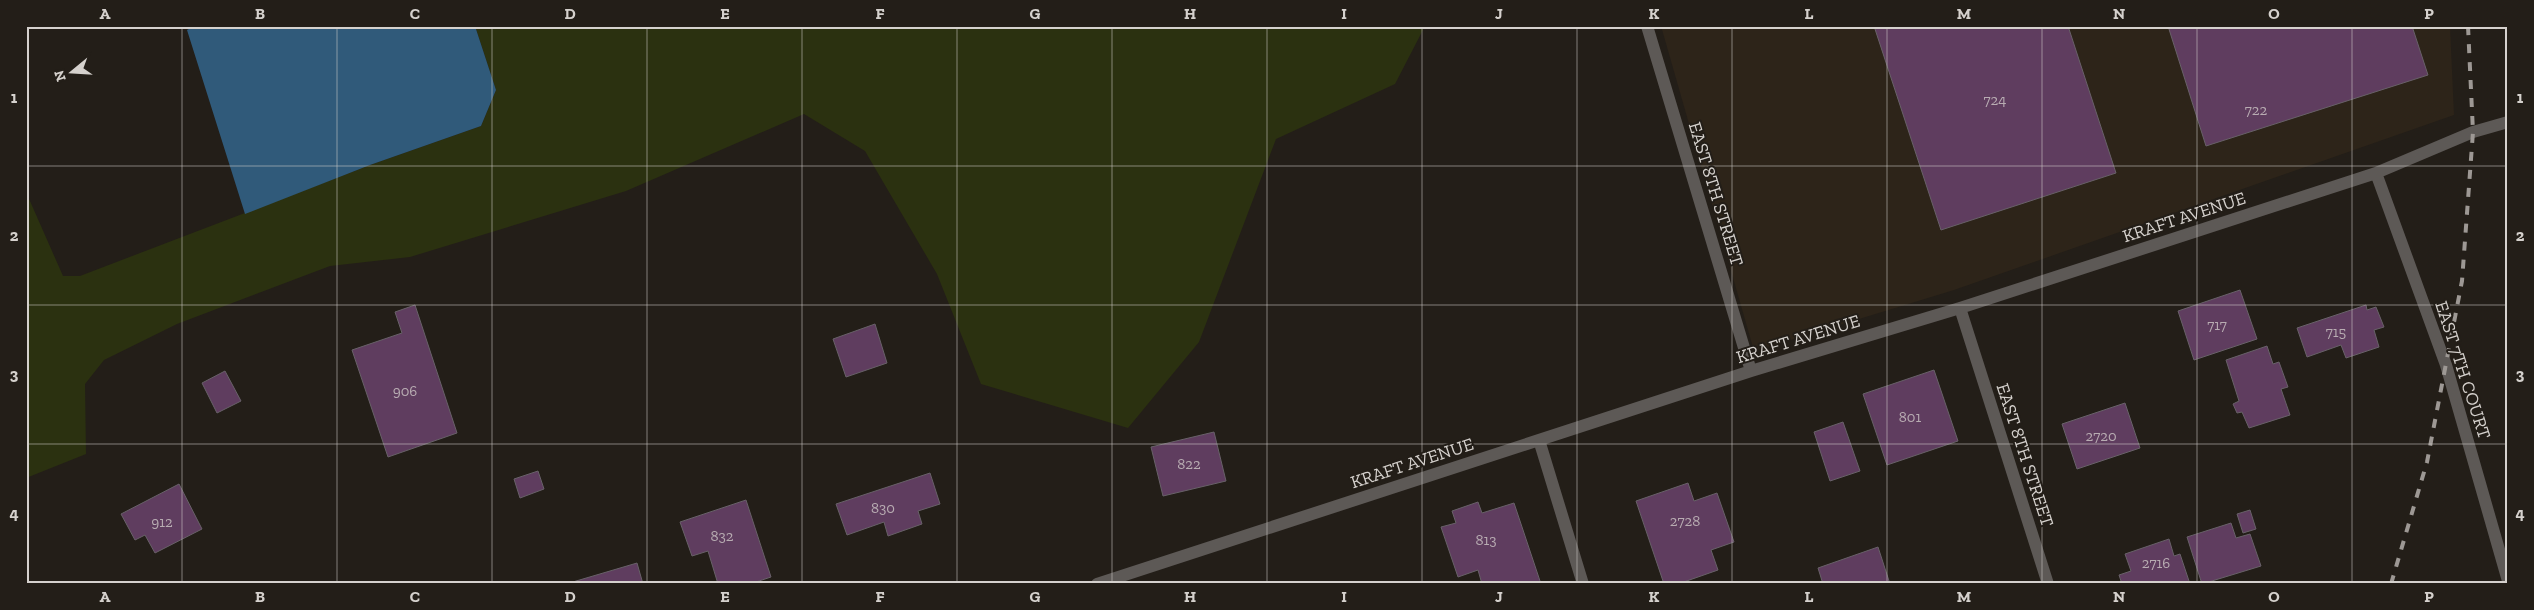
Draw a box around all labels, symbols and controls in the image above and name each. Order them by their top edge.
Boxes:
text: A [100,4,111,23]
text: B [255,4,265,23]
text: C [410,4,420,23]
text: D [564,4,576,23]
text: E [720,4,730,23]
text: F [875,4,885,23]
text: G [1030,4,1041,23]
text: H [1184,4,1196,23]
text: I [1341,4,1347,23]
text: J [1495,4,1503,23]
text: K [1649,4,1660,23]
text: L [1805,4,1814,23]
text: M [1957,4,1971,23]
text: N [2113,4,2125,23]
text: O [2268,4,2280,23]
text: P [2424,4,2434,23]
north arrow [48,48,98,98]
text: N [50,68,70,84]
text: 1 [11,88,18,107]
text: 1 [2517,88,2524,107]
house number: 724 [1984,91,2006,109]
house number: 722 [2245,101,2268,119]
street label: EAST 8TH STREET [1684,119,1748,269]
street label: KRAFT AVENUE [2120,187,2248,247]
text: 2 [10,226,19,245]
text: 2 [2516,226,2525,245]
street label: EAST 7TH COURT [2430,298,2496,442]
street label: KRAFT AVENUE [1733,310,1863,368]
house number: 717 [2207,316,2227,334]
house number: 715 [2326,323,2347,341]
text: 3 [10,365,19,384]
text: 3 [2516,365,2525,384]
street label: EAST 8TH STREET [1991,381,2059,529]
house number: 906 [393,382,417,400]
house number: 801 [1899,408,1921,426]
house number: 2720 [2085,427,2117,445]
street label: KRAFT AVENUE [1348,433,1476,493]
house number: 822 [1177,455,1201,473]
house number: 830 [871,499,895,517]
text: 4 [9,504,19,523]
text: 4 [2515,504,2525,523]
house number: 2728 [1670,512,1700,530]
house number: 912 [151,513,173,531]
house number: 832 [710,527,734,545]
house number: 813 [1475,531,1497,549]
house number: 2716 [2142,554,2170,572]
text: A [100,587,111,606]
text: B [255,587,265,606]
text: C [410,587,420,606]
text: D [564,587,576,606]
text: E [720,587,730,606]
text: F [875,587,885,606]
text: G [1030,587,1041,606]
text: H [1184,587,1196,606]
text: I [1341,587,1347,606]
text: J [1495,587,1503,606]
text: K [1649,587,1660,606]
text: L [1805,587,1814,606]
text: M [1957,587,1971,606]
text: N [2113,587,2125,606]
text: O [2268,587,2280,606]
text: P [2424,587,2434,606]

